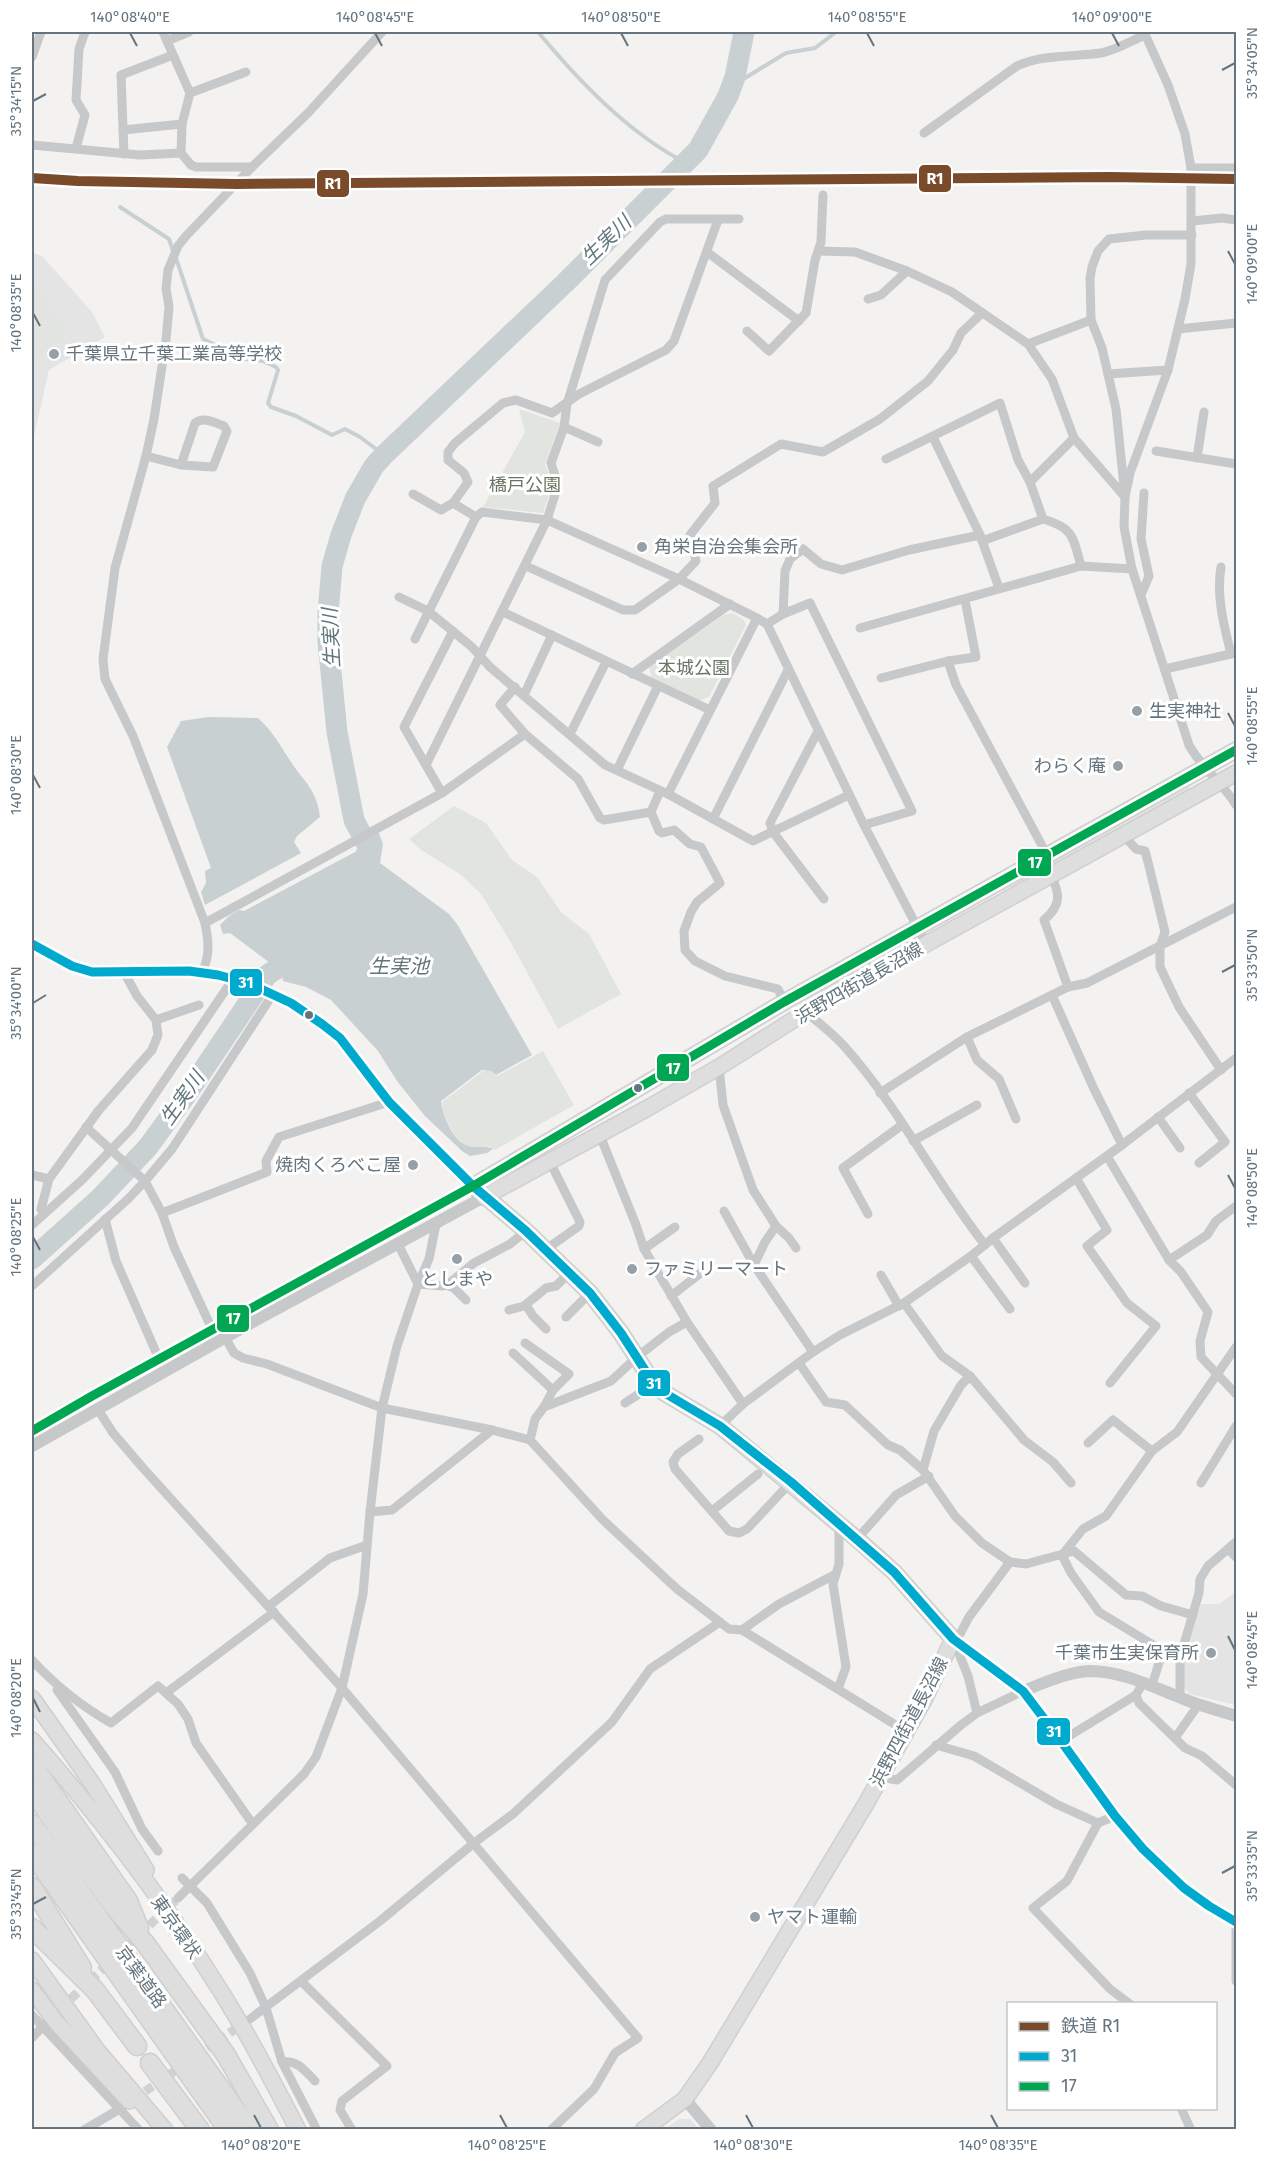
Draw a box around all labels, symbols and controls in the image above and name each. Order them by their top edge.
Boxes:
text: 140°08'40"E [90,8,170,26]
text: 140°08'45"E [336,8,414,26]
text: 140°08'50"E [581,8,661,26]
text: 140°08'55"E [828,8,906,26]
text: 140°09'00"E [1072,8,1152,26]
text: 35°34'05"N [1243,27,1261,99]
text: 35°34'15"N [7,66,25,136]
line badge: R1 [918,164,952,193]
line badge: R1 [316,169,350,198]
text: R1 [926,169,944,188]
text: R1 [324,174,342,193]
water label: 生実川 [576,209,637,269]
text: 140°09'00"E [1243,224,1261,304]
text: 140°08'35"E [7,274,25,352]
place label: 千葉県立千葉工業高等学校 [66,343,282,365]
marker: 千葉県立千葉工業高等学校 [47,347,61,361]
park label: 橋戸公園 [489,474,561,496]
place label: 角栄自治会集会所 [654,536,798,558]
marker: 角栄自治会集会所 [635,540,649,554]
water label: 生実川 [317,605,345,669]
park label: 本城公園 [658,657,730,679]
text: 140°08'55"E [1243,687,1261,765]
place label: 生実神社 [1149,700,1221,722]
marker: 生実神社 [1130,704,1144,718]
text: 140°08'30"E [7,735,25,815]
place label: わらく庵 [1034,755,1106,777]
marker: わらく庵 [1111,759,1125,773]
line badge: 17 [1017,848,1052,877]
text: 17 [1028,853,1043,872]
text: 35°33'50"N [1243,929,1261,1001]
street label: 浜野四街道長沼線 [791,937,927,1029]
water label: 生実池 [369,954,431,978]
text: 35°34'00"N [7,966,25,1040]
line badge: 31 [229,968,263,997]
text: 31 [237,973,254,992]
unlabelled marker [303,1009,315,1021]
line badge: 17 [656,1053,690,1082]
text: 17 [666,1059,681,1078]
water label: 生実川 [155,1065,210,1129]
unlabelled marker [632,1082,644,1094]
text: 140°08'50"E [1243,1148,1261,1228]
place label: 焼肉くろべこ屋 [275,1154,401,1176]
marker: 焼肉くろべこ屋 [406,1158,420,1172]
text: 140°08'25"E [7,1198,25,1276]
marker: としまや [450,1252,464,1266]
place label: ファミリーマート [644,1258,788,1280]
marker: ファミリーマート [625,1262,639,1276]
place label: としまや [421,1268,493,1290]
line badge: 17 [216,1304,250,1333]
text: 17 [226,1309,241,1328]
line badge: 31 [637,1369,671,1397]
text: 31 [645,1374,662,1393]
text: 140°08'45"E [1243,1611,1261,1689]
place label: 千葉市生実保育所 [1055,1642,1199,1664]
marker: 千葉市生実保育所 [1204,1646,1218,1660]
street label: 浜野四街道長沼線 [865,1653,953,1791]
text: 140°08'20"E [7,1658,25,1738]
line badge: 31 [1036,1717,1071,1746]
text: 31 [1045,1722,1062,1741]
text: 35°33'35"N [1243,1830,1261,1902]
text: 35°33'45"N [7,1868,25,1940]
street label: 東京環状 [146,1891,206,1963]
place label: ヤマト運輸 [767,1906,857,1928]
marker: ヤマト運輸 [748,1910,762,1924]
street label: 京葉道路 [111,1941,171,2013]
legend [1007,2002,1217,2110]
text: 鉄道 R1 [1061,2015,1120,2037]
text: 31 [1061,2045,1077,2067]
text: 17 [1061,2075,1077,2097]
text: 140°08'20"E [221,2136,301,2154]
text: 140°08'25"E [468,2136,546,2154]
text: 140°08'30"E [713,2136,793,2154]
text: 140°08'35"E [959,2136,1037,2154]

